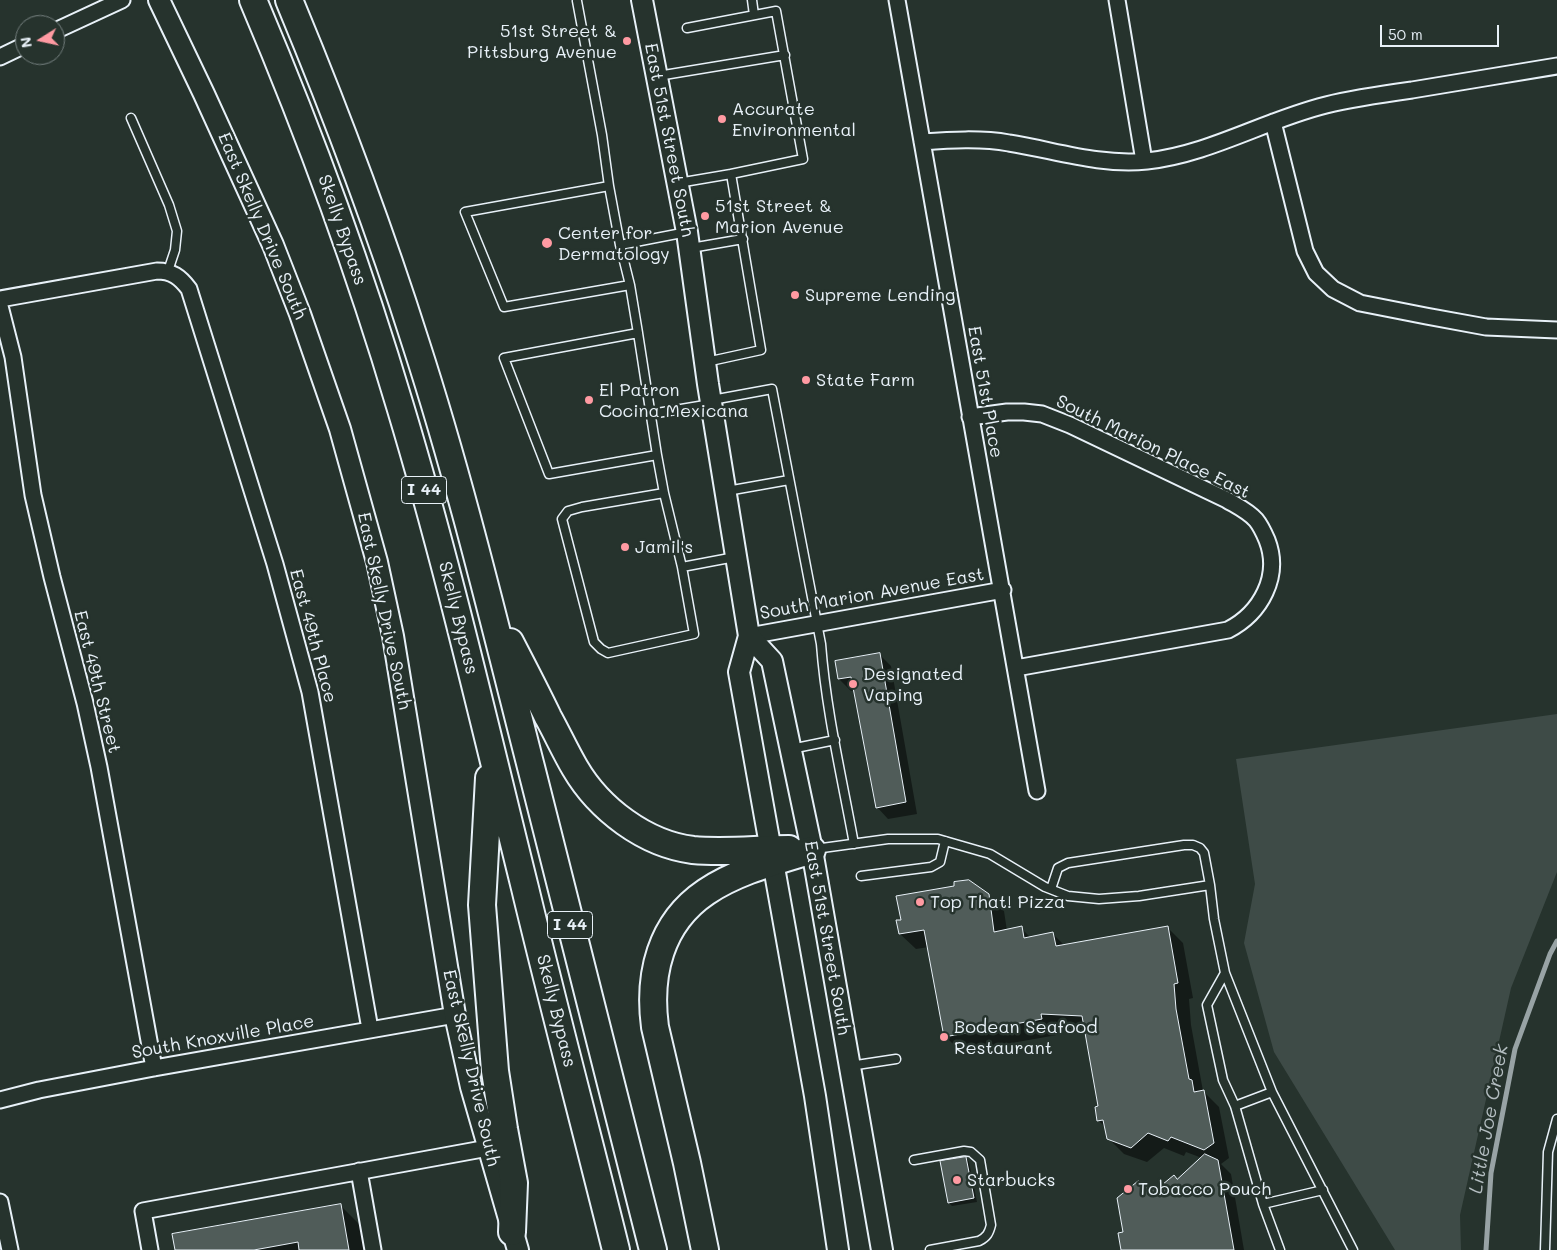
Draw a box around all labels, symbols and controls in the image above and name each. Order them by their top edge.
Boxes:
north arrow [15,15,65,65]
scale bar [1382,15,1501,47]
place label: 51st Street & Pittsburg Avenue [467,20,617,62]
text: 50 m [1388,24,1423,44]
marker: 51st Street & Pittsburg Avenue [621,35,633,47]
text: N [15,36,36,49]
street label: East 51st Street South [640,41,698,239]
place label: Accurate Environmental [732,98,856,140]
marker: Accurate Environmental [716,113,728,125]
street label: East Skelly Drive South [213,129,311,323]
street label: Skelly Bypass [313,172,371,288]
place label: 51st Street & Marion Avenue [715,195,844,238]
marker: 51st Street & Marion Avenue [699,210,711,222]
place label: Center for Dermatology [558,222,670,264]
marker: Center for Dermatology [540,236,554,250]
place label: Supreme Lending [805,284,955,306]
marker: Supreme Lending [789,289,801,301]
street label: East 51st Place [963,324,1007,460]
place label: State Farm [816,369,915,391]
marker: State Farm [800,374,812,386]
place label: El Patron Cocina Mexicana [599,379,749,422]
street label: South Marion Place East [1052,391,1254,503]
marker: El Patron Cocina Mexicana [583,394,595,406]
road number: I 44 [402,476,446,504]
street label: East Skelly Drive South [353,510,415,712]
place label: Jamil's [635,536,693,558]
marker: Jamil's [619,541,631,553]
street label: Skelly Bypass [434,559,482,677]
street label: South Marion Avenue East [758,564,986,624]
street label: East 49th Place [285,567,341,705]
street label: East 49th Street [69,608,125,756]
place label: Designated Vaping [863,663,963,706]
marker: Designated Vaping [847,678,859,690]
street label: East 51st Street South [799,839,855,1037]
place label: Top That! Pizza [930,891,1065,913]
marker: Top That! Pizza [914,896,926,908]
road number: I 44 [548,912,592,938]
street label: Skelly Bypass [532,952,580,1070]
street label: East Skelly Drive South [438,968,504,1168]
street label: South Knoxville Place [130,1010,316,1064]
place label: Bodean Seafood Restaurant [954,1016,1098,1058]
marker: Bodean Seafood Restaurant [938,1031,950,1043]
water label: Little Joe Creek [1465,1042,1513,1196]
place label: Starbucks [967,1169,1056,1191]
marker: Starbucks [951,1174,963,1186]
place label: Tobacco Pouch [1138,1178,1271,1200]
marker: Tobacco Pouch [1122,1183,1134,1195]

